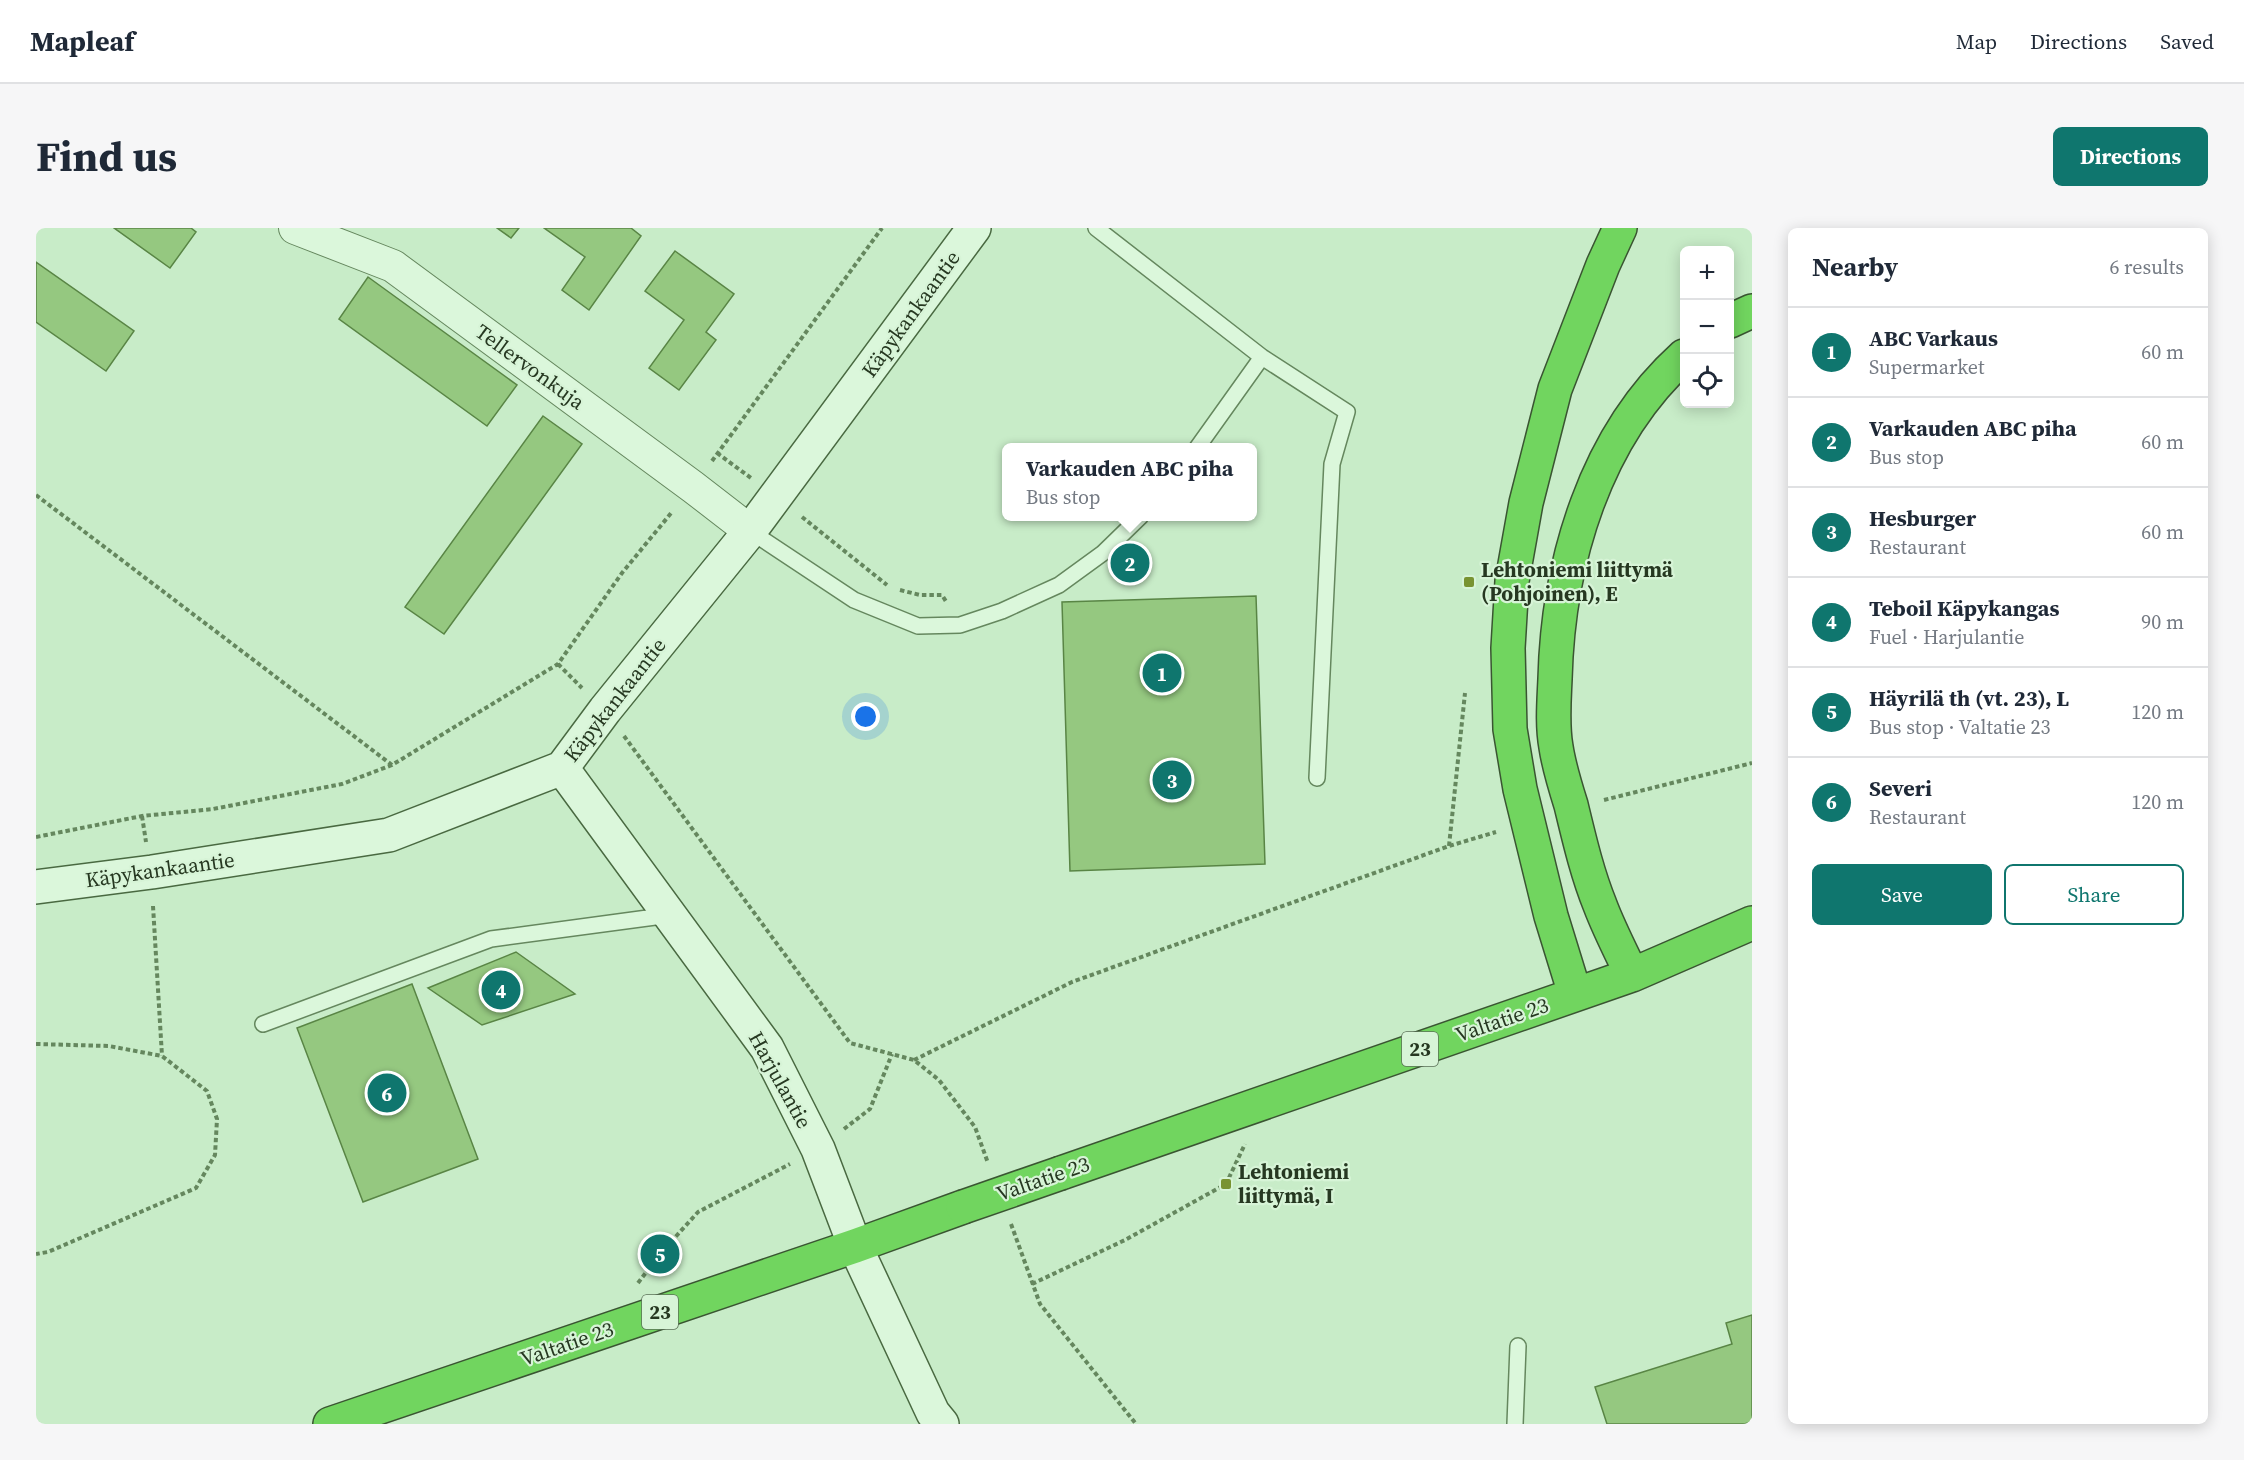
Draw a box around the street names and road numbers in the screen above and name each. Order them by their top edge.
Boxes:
street label: Käpykankaantie [855,244,967,383]
street label: Tellervonkuja [470,317,591,416]
street label: Käpykankaantie [557,632,672,768]
street label: Käpykankaantie [83,845,236,894]
street label: Valtatie 23 [1451,990,1552,1049]
street label: Harjulantie [742,1026,819,1133]
road number: 23 [1402,1032,1438,1066]
street label: Valtatie 23 [992,1149,1093,1208]
road number: 23 [642,1295,678,1329]
street label: Valtatie 23 [516,1314,617,1373]

